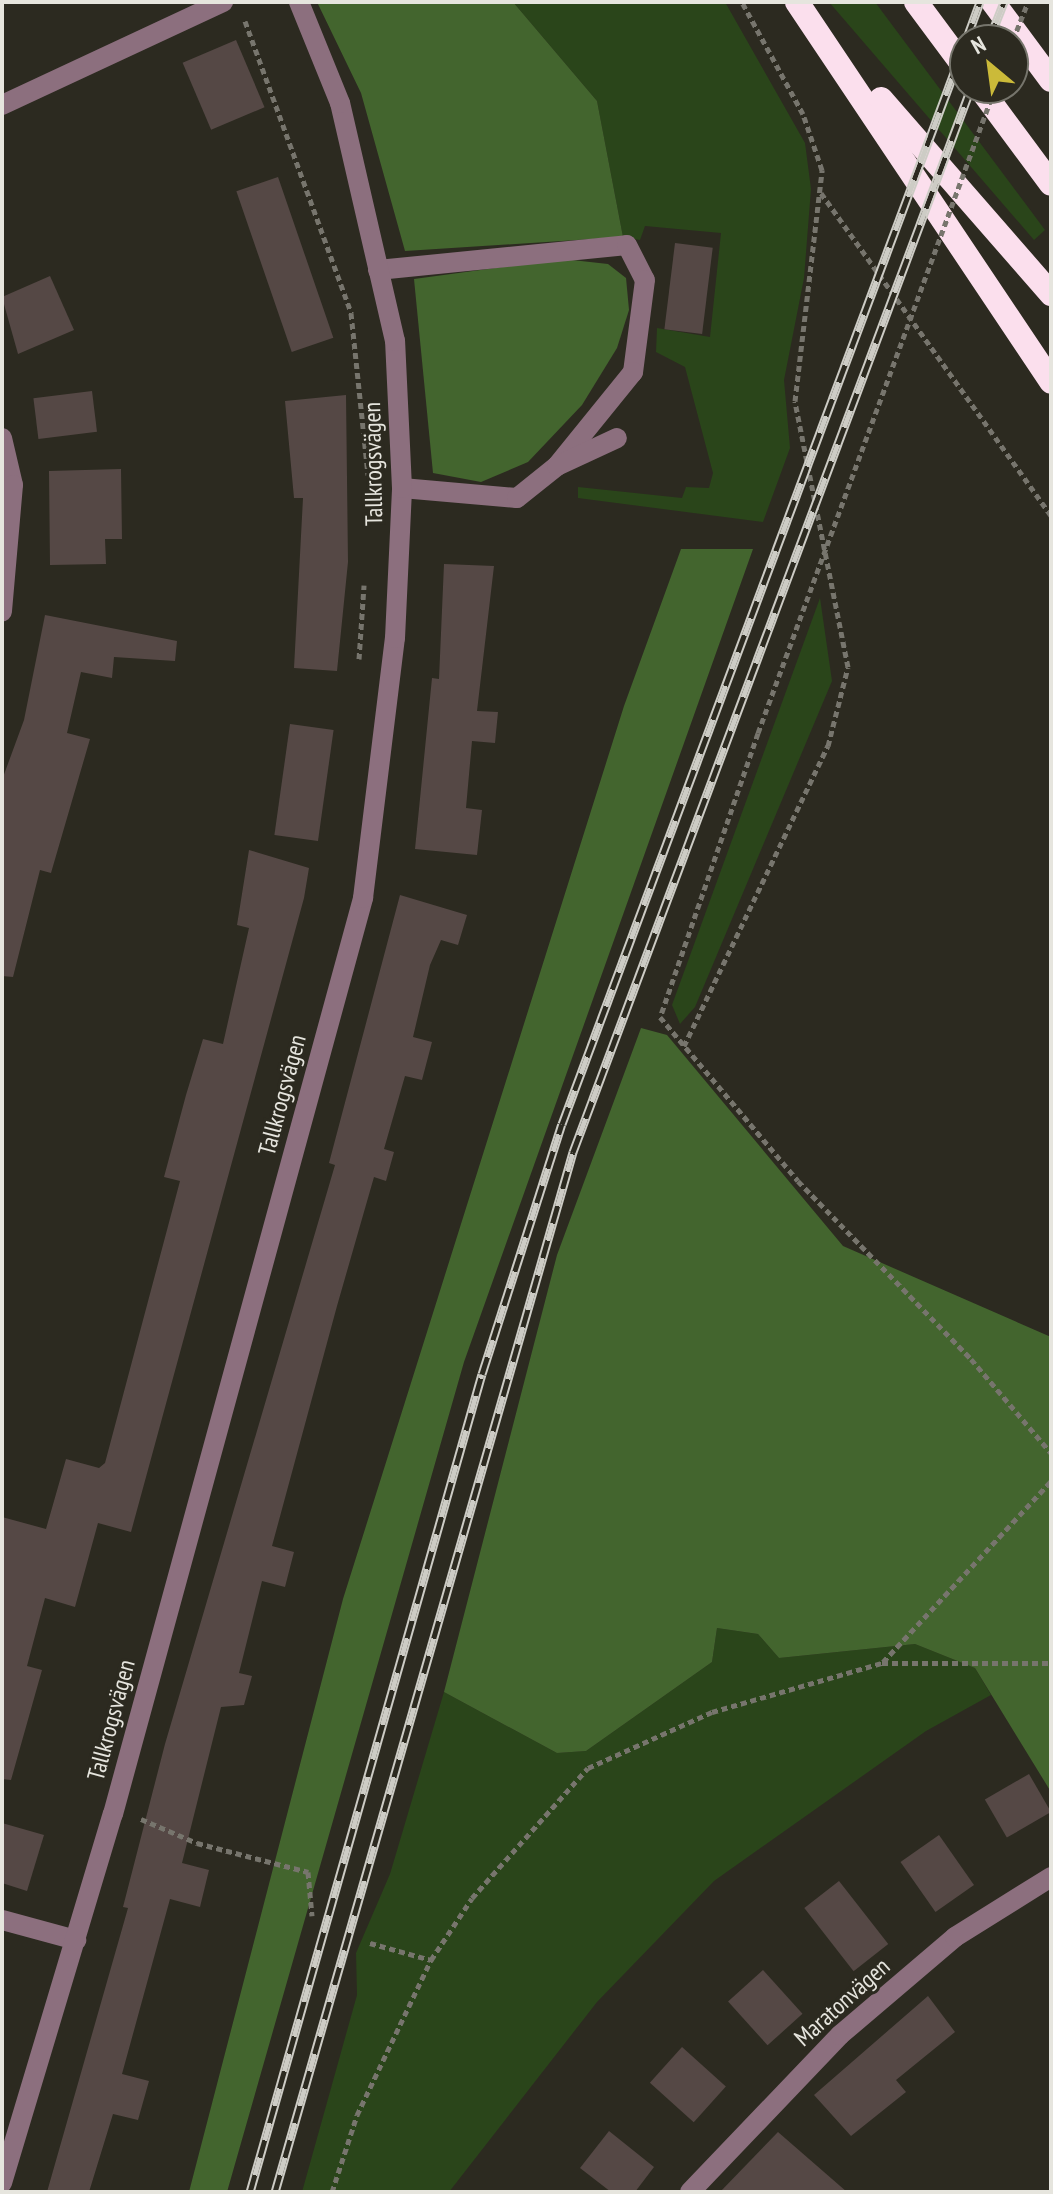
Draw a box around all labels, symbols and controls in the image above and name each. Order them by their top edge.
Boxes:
north arrow [949,24,1029,104]
text: N [966,30,990,60]
street label: Tallkrogsvägen [358,402,388,526]
street label: Tallkrogsvägen [252,1031,312,1159]
street label: Tallkrogsvägen [81,1656,141,1784]
street label: Maratonvägen [788,1952,896,2052]

